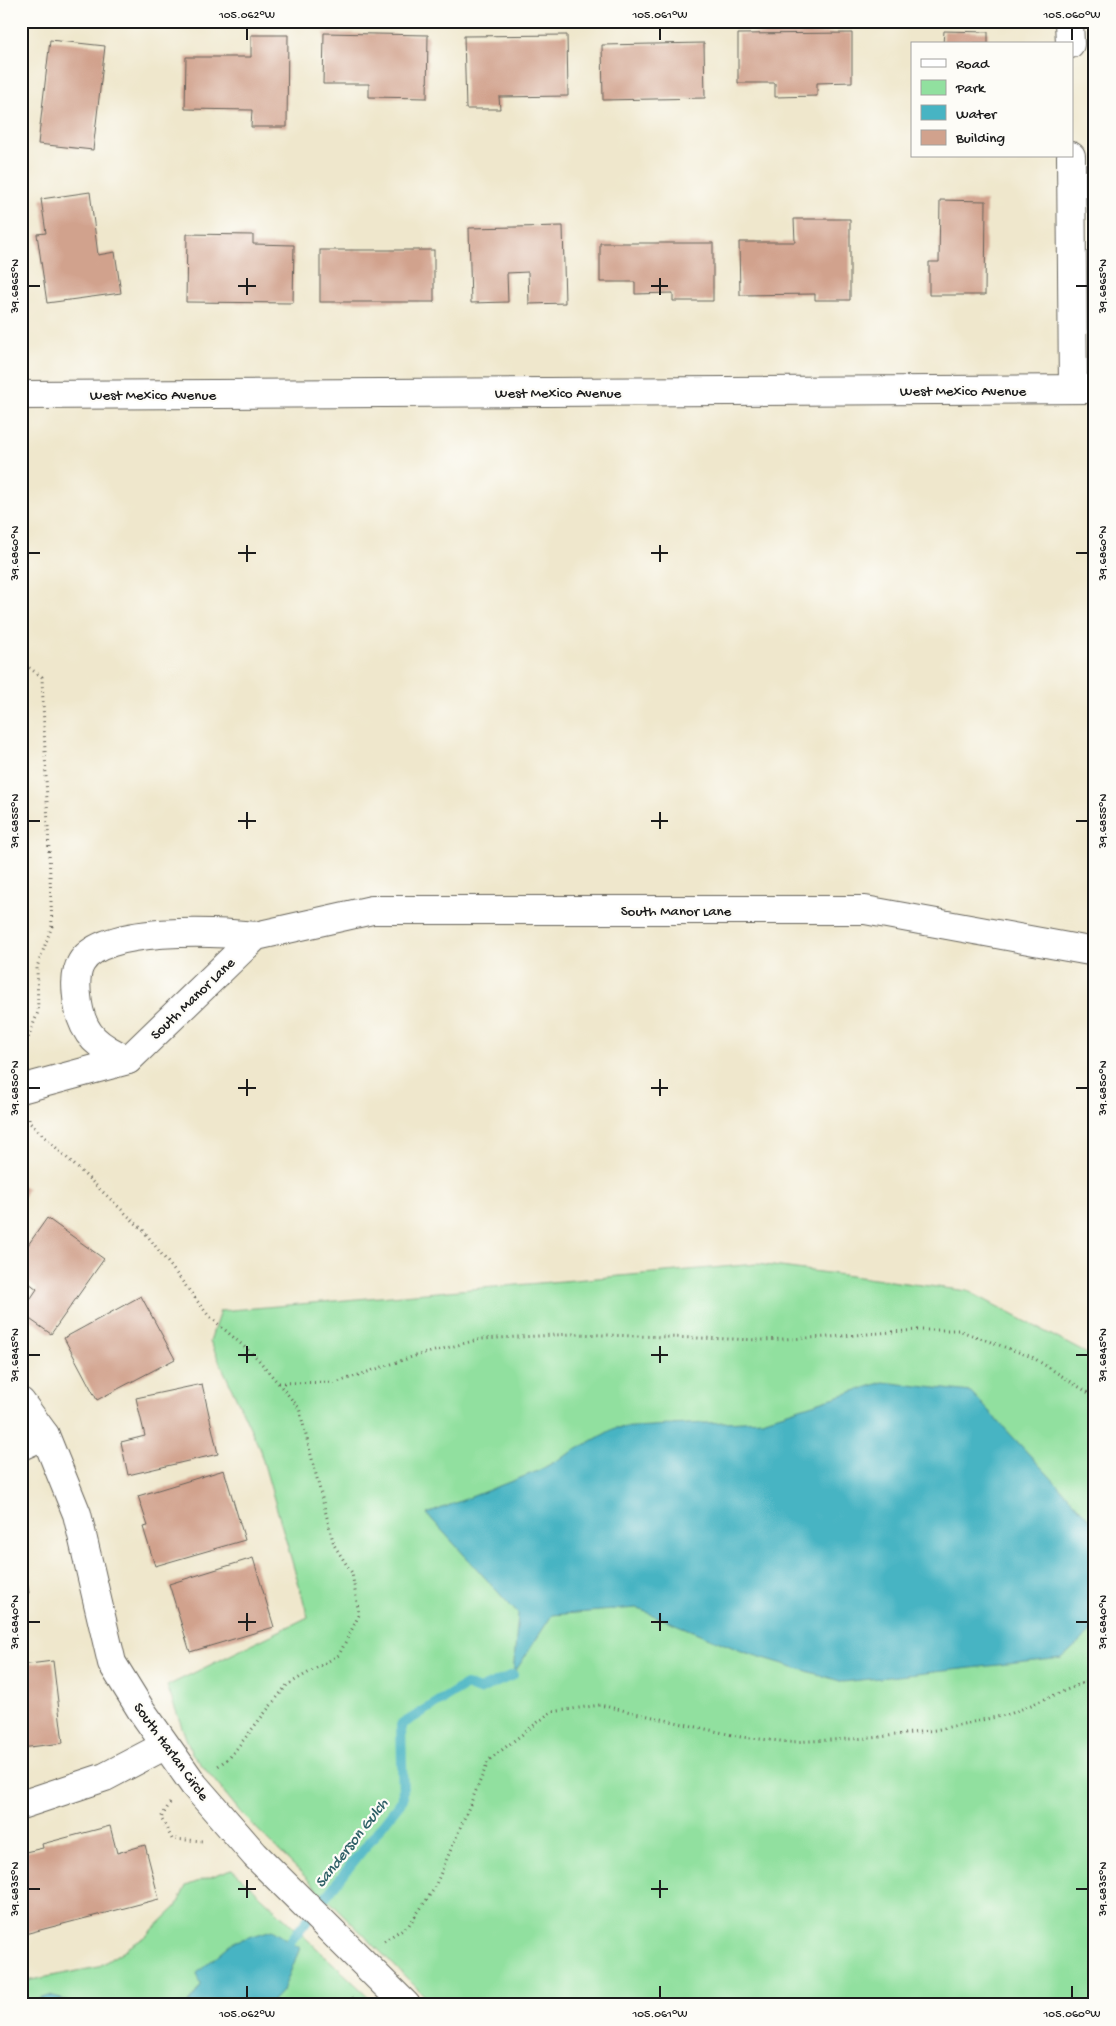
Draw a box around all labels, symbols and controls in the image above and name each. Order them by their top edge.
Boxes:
text: 105.062°W [218,9,275,23]
text: 105.061°W [631,9,688,23]
text: 105.060°W [1042,9,1101,23]
legend [911,42,1074,158]
text: Road [956,56,990,74]
text: Park [955,80,986,98]
text: Water [956,106,998,124]
text: Building [955,130,1005,148]
text: 39.6865°N [9,259,23,314]
text: 39.6865°N [1097,259,1111,314]
street label: West Mexico Avenue [900,383,1027,401]
street label: West Mexico Avenue [495,385,622,403]
street label: West Mexico Avenue [90,387,217,405]
text: 39.6860°N [9,525,23,581]
text: 39.6860°N [1097,525,1111,581]
text: 39.6855°N [9,794,23,849]
text: 39.6855°N [1097,794,1111,849]
street label: South Manor Lane [621,903,732,921]
street label: South Manor Lane [147,954,240,1044]
text: 39.6850°N [9,1060,23,1117]
text: 39.6850°N [1097,1060,1111,1117]
text: 39.6845°N [9,1328,23,1383]
text: 39.6845°N [1097,1328,1111,1383]
text: 39.6840°N [9,1595,23,1650]
text: 39.6840°N [1097,1595,1111,1650]
street label: South Harlan Circle [129,1700,212,1805]
water label: Sanderson Gulch [312,1795,394,1893]
text: 39.6835°N [9,1862,23,1917]
text: 39.6835°N [1097,1862,1111,1917]
text: 105.062°W [218,2008,275,2022]
text: 105.061°W [631,2008,688,2022]
text: 105.060°W [1042,2008,1101,2022]

